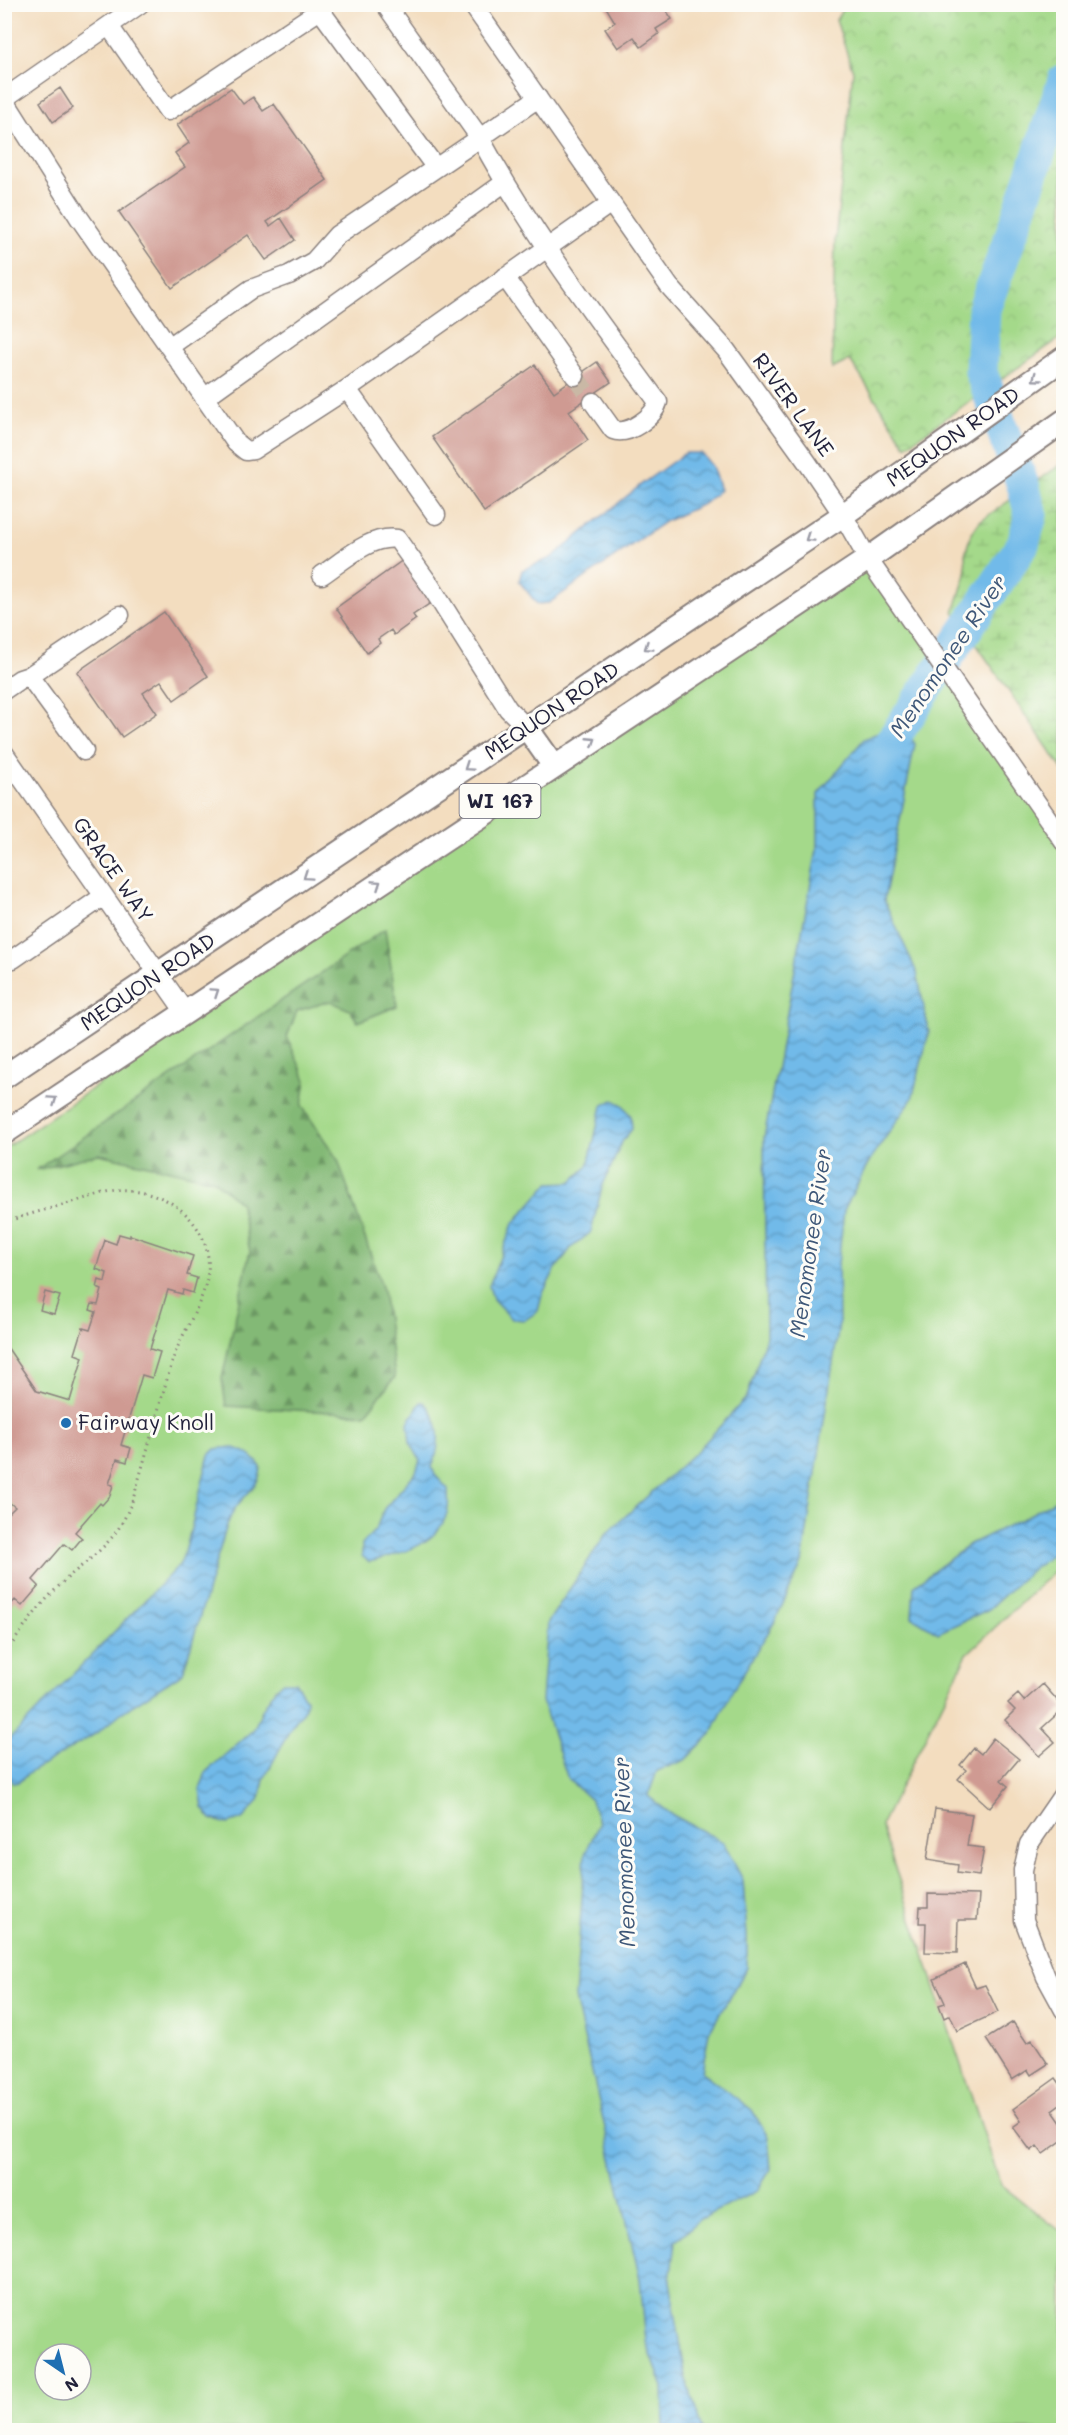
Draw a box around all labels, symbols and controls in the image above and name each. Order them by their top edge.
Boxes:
street label: RIVER LANE [748,347,841,461]
one-way arrow [1032,371,1043,382]
street label: MEQUON ROAD [880,380,1024,492]
one-way arrow [805,531,816,542]
water label: Menomonee River [882,569,1013,743]
one-way arrow [643,640,654,651]
street label: MEQUON ROAD [478,655,624,765]
one-way arrow [586,736,596,748]
one-way arrow [464,760,475,771]
road number: WI 167 [460,784,540,818]
street label: GRACE WAY [68,811,160,927]
one-way arrow [302,869,313,880]
one-way arrow [371,880,382,891]
street label: MEQUON ROAD [74,926,220,1036]
one-way arrow [208,988,219,999]
one-way arrow [47,1096,57,1108]
water label: Menomonee River [782,1147,837,1339]
place label: Fairway Knoll [78,1408,214,1435]
marker: Fairway Knoll [59,1416,73,1430]
water label: Menomonee River [606,1756,641,1948]
north arrow [33,2342,93,2402]
text: N [61,2373,83,2397]

